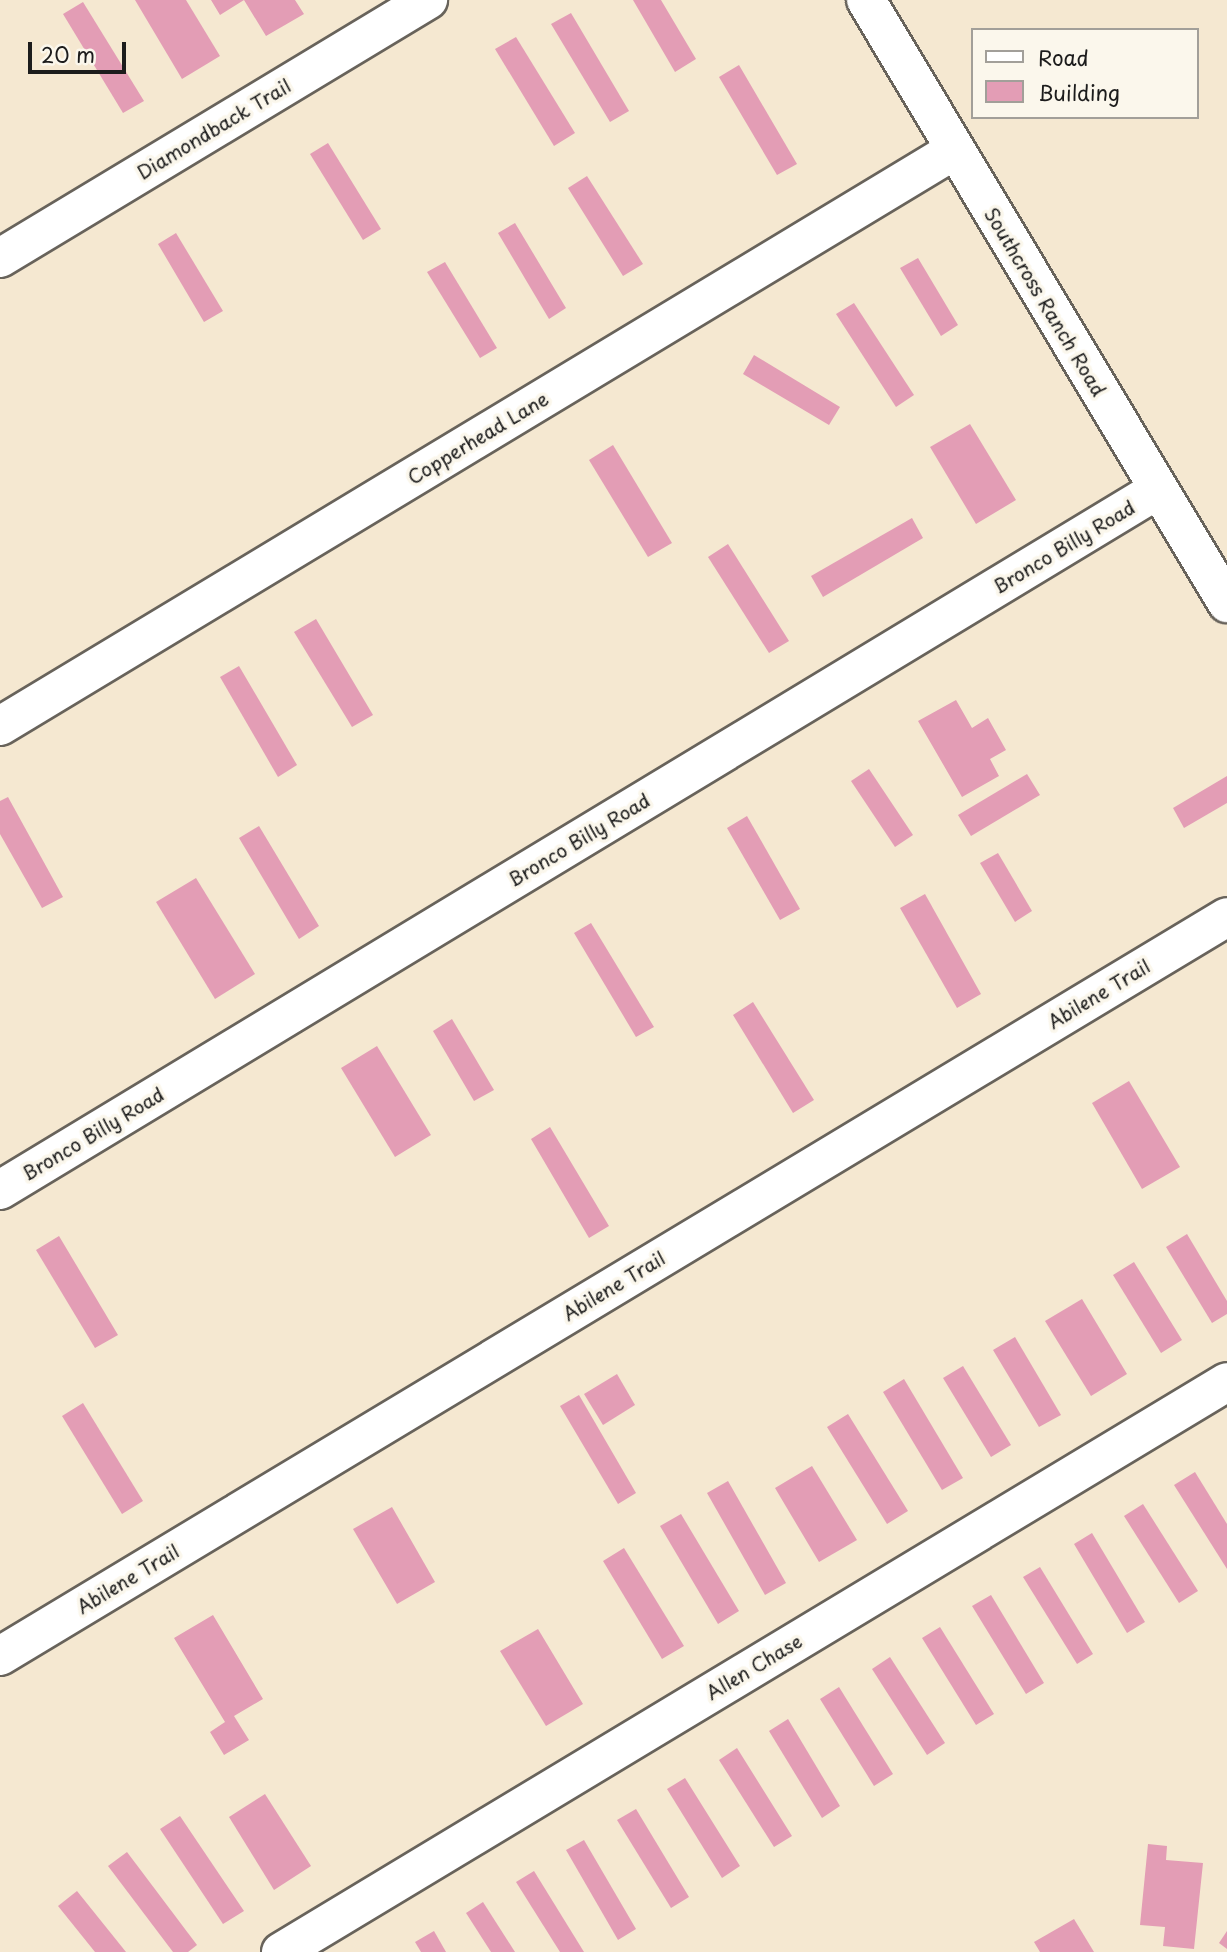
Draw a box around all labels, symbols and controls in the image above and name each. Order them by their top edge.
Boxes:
scale bar [32,28,130,72]
legend [972,28,1199,119]
text: 20 m [41,38,95,70]
text: Road [1038,41,1089,73]
street label: Diamondback Trail [133,74,295,184]
text: Building [1038,76,1120,108]
street label: Southcross Ranch Road [980,205,1110,399]
street label: Copperhead Lane [403,387,553,489]
street label: Bronco Billy Road [988,495,1140,599]
street label: Bronco Billy Road [503,788,655,892]
street label: Abilene Trail [1044,954,1154,1034]
street label: Bronco Billy Road [17,1082,169,1186]
street label: Abilene Trail [559,1246,669,1326]
street label: Abilene Trail [73,1539,183,1619]
street label: Allen Chase [701,1629,807,1705]

